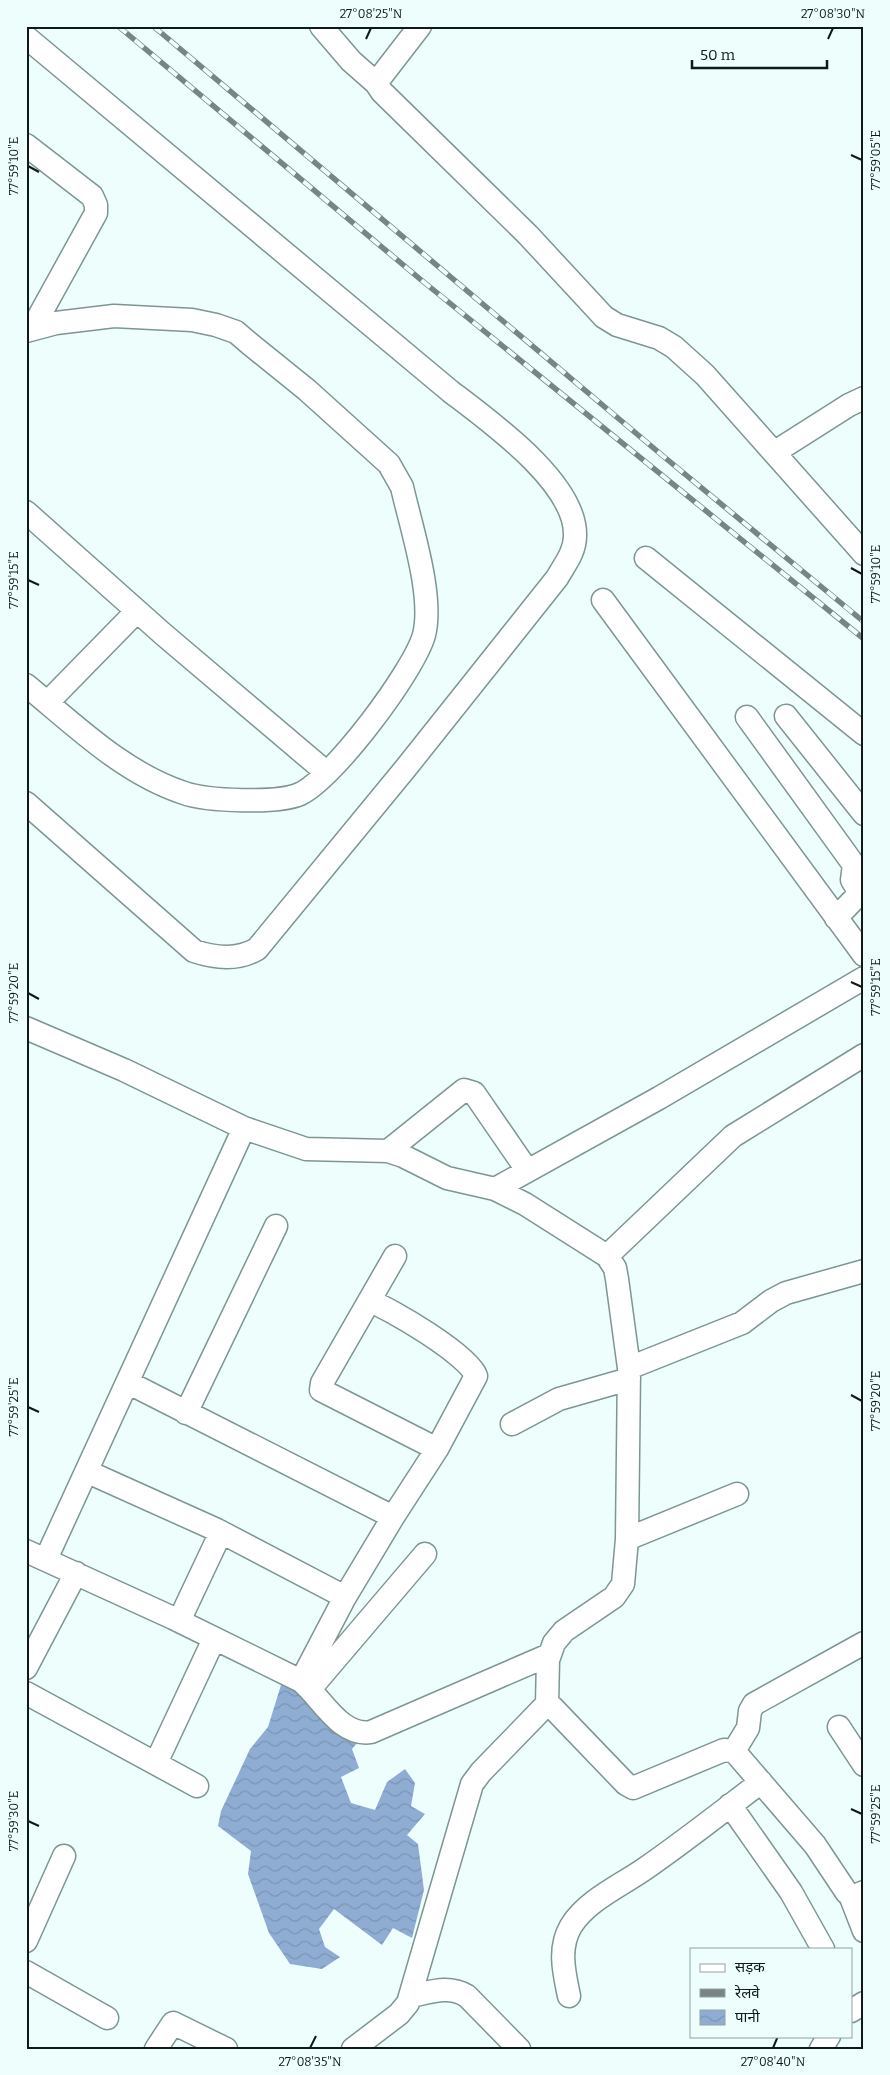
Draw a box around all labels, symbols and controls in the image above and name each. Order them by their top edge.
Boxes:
text: 27°08'25"N [340,7,403,21]
text: 27°08'30"N [801,7,866,21]
scale bar [692,38,828,70]
text: 50 m [700,46,736,64]
text: 77°59'05"E [869,130,883,190]
text: 77°59'10"E [7,137,21,195]
text: 77°59'10"E [869,545,883,603]
text: 77°59'15"E [7,551,21,609]
text: 77°59'15"E [869,958,883,1016]
text: 77°59'20"E [7,963,21,1023]
text: 77°59'20"E [869,1371,883,1431]
text: 77°59'25"E [7,1378,21,1436]
text: 77°59'25"E [869,1785,883,1843]
text: 77°59'30"E [7,1791,21,1851]
legend [690,1948,852,2038]
text: सड़क [735,1958,765,1976]
text: रेलवे [734,1984,760,2002]
text: पानी [735,2008,761,2026]
text: 27°08'35"N [279,2055,342,2069]
text: 27°08'40"N [741,2055,806,2069]

